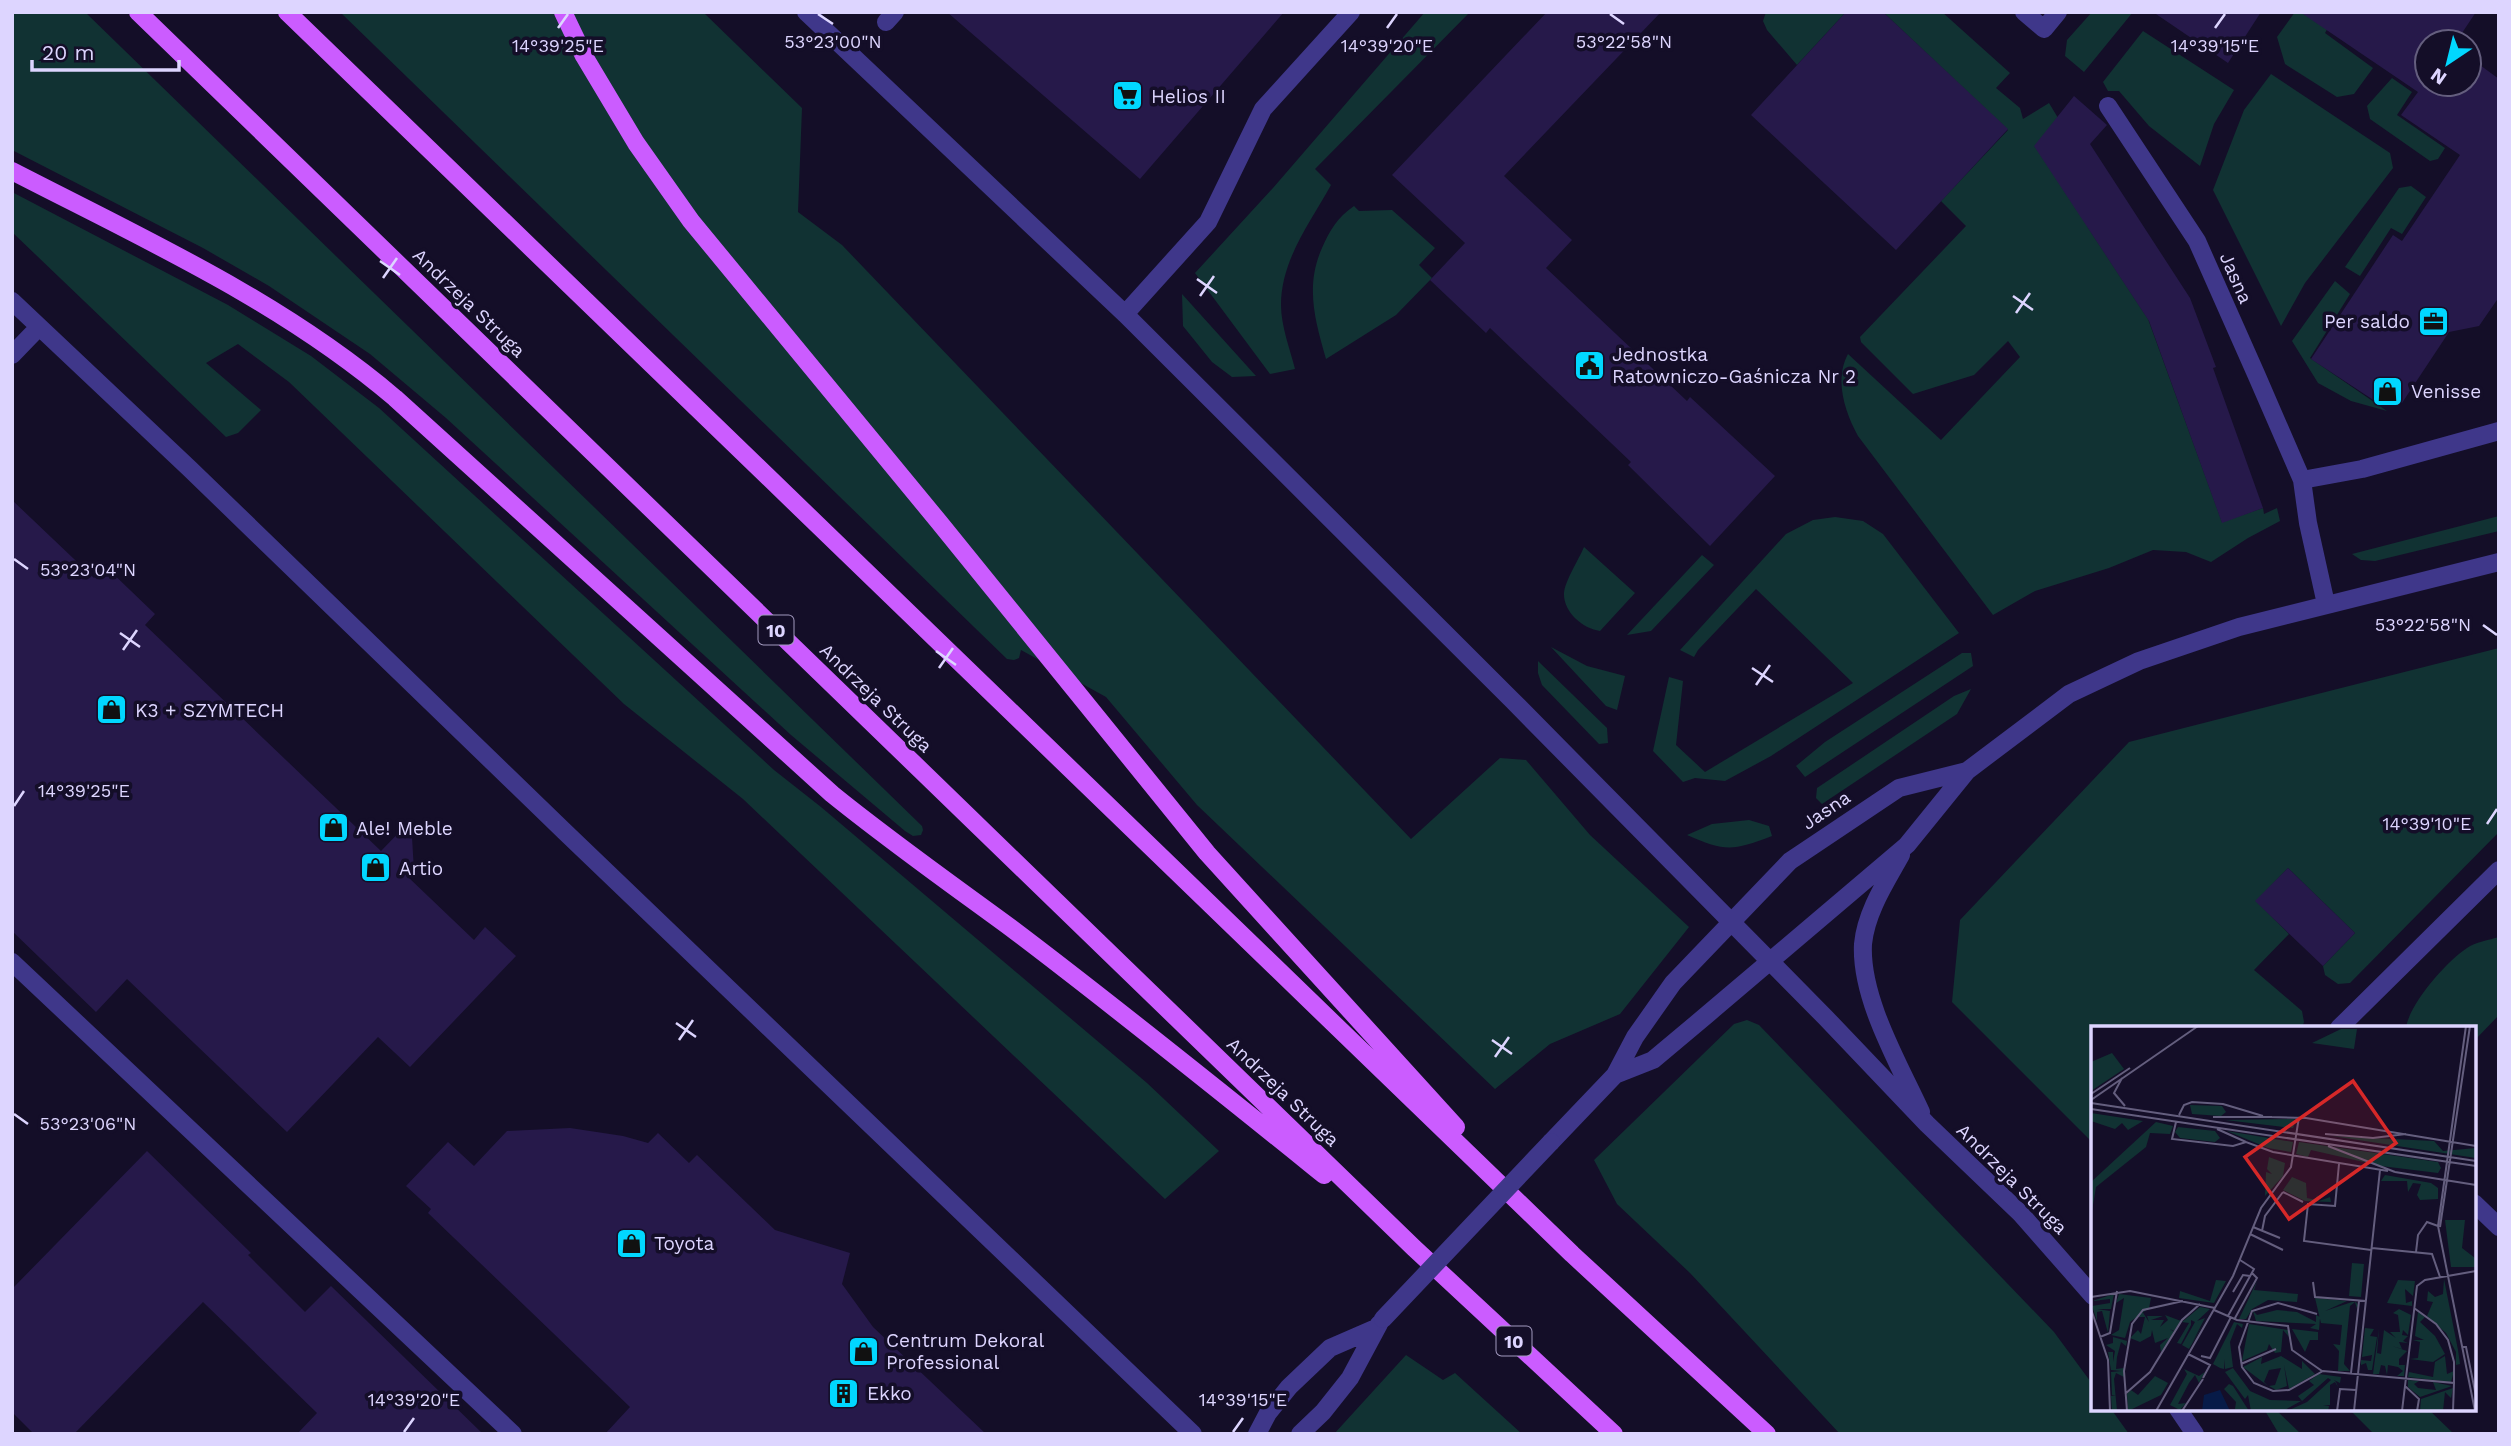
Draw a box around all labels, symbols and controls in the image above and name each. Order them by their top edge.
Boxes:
scale bar [32,28,178,72]
north arrow [2413,28,2483,98]
text: 53°23'00"N [784,31,882,52]
text: 53°22'58"N [1576,31,1672,52]
text: 14°39'25"E [512,35,604,56]
text: 14°39'20"E [1341,35,1433,56]
text: 14°39'15"E [2171,35,2259,56]
text: 20 m [42,40,94,65]
text: N [2426,63,2451,90]
supermarket icon: Helios II [1111,79,1145,113]
place label: Helios II [1151,85,1226,108]
street label: Andrzeja Struga [408,244,530,363]
street label: Jasna [2215,249,2258,307]
office icon: Per saldo [2416,304,2450,338]
place label: Per saldo [2324,310,2410,333]
place label: Jednostka Ratowniczo-Gaśnicza Nr 2 [1612,343,1856,388]
public building icon: Jednostka Ratowniczo-Gaśnicza Nr 2 [1572,348,1606,382]
shop icon: Venisse [2371,374,2405,408]
place label: Venisse [2411,380,2481,403]
text: 53°23'04"N [40,559,136,580]
text: 53°22'58"N [2375,614,2471,635]
road number: 10 [758,616,794,644]
street label: Andrzeja Struga [815,639,937,758]
shop icon: K3 + SZYMTECH [95,693,129,727]
place label: K3 + SZYMTECH [135,699,284,722]
text: 14°39'25"E [38,780,130,801]
street label: Jasna [1797,785,1855,835]
shop icon: Ale! Meble [316,811,350,845]
text: 14°39'10"E [2382,813,2472,834]
place label: Ale! Meble [356,817,453,840]
shop icon: Artio [359,851,393,885]
place label: Artio [399,857,443,880]
inset map [2091,1026,2476,1411]
street label: Andrzeja Struga [1222,1033,1344,1152]
text: 53°23'06"N [39,1113,137,1134]
street label: Andrzeja Struga [1952,1119,2072,1239]
shop icon: Toyota [614,1226,648,1260]
place label: Toyota [654,1232,714,1255]
road number: 10 [1496,1326,1532,1356]
place label: Centrum Dekoral Professional [886,1329,1044,1374]
shop icon: Centrum Dekoral Professional [846,1334,880,1368]
building icon: Ekko [827,1376,861,1410]
place label: Ekko [867,1382,912,1405]
text: 14°39'20"E [368,1389,460,1410]
text: 14°39'15"E [1199,1389,1287,1410]

